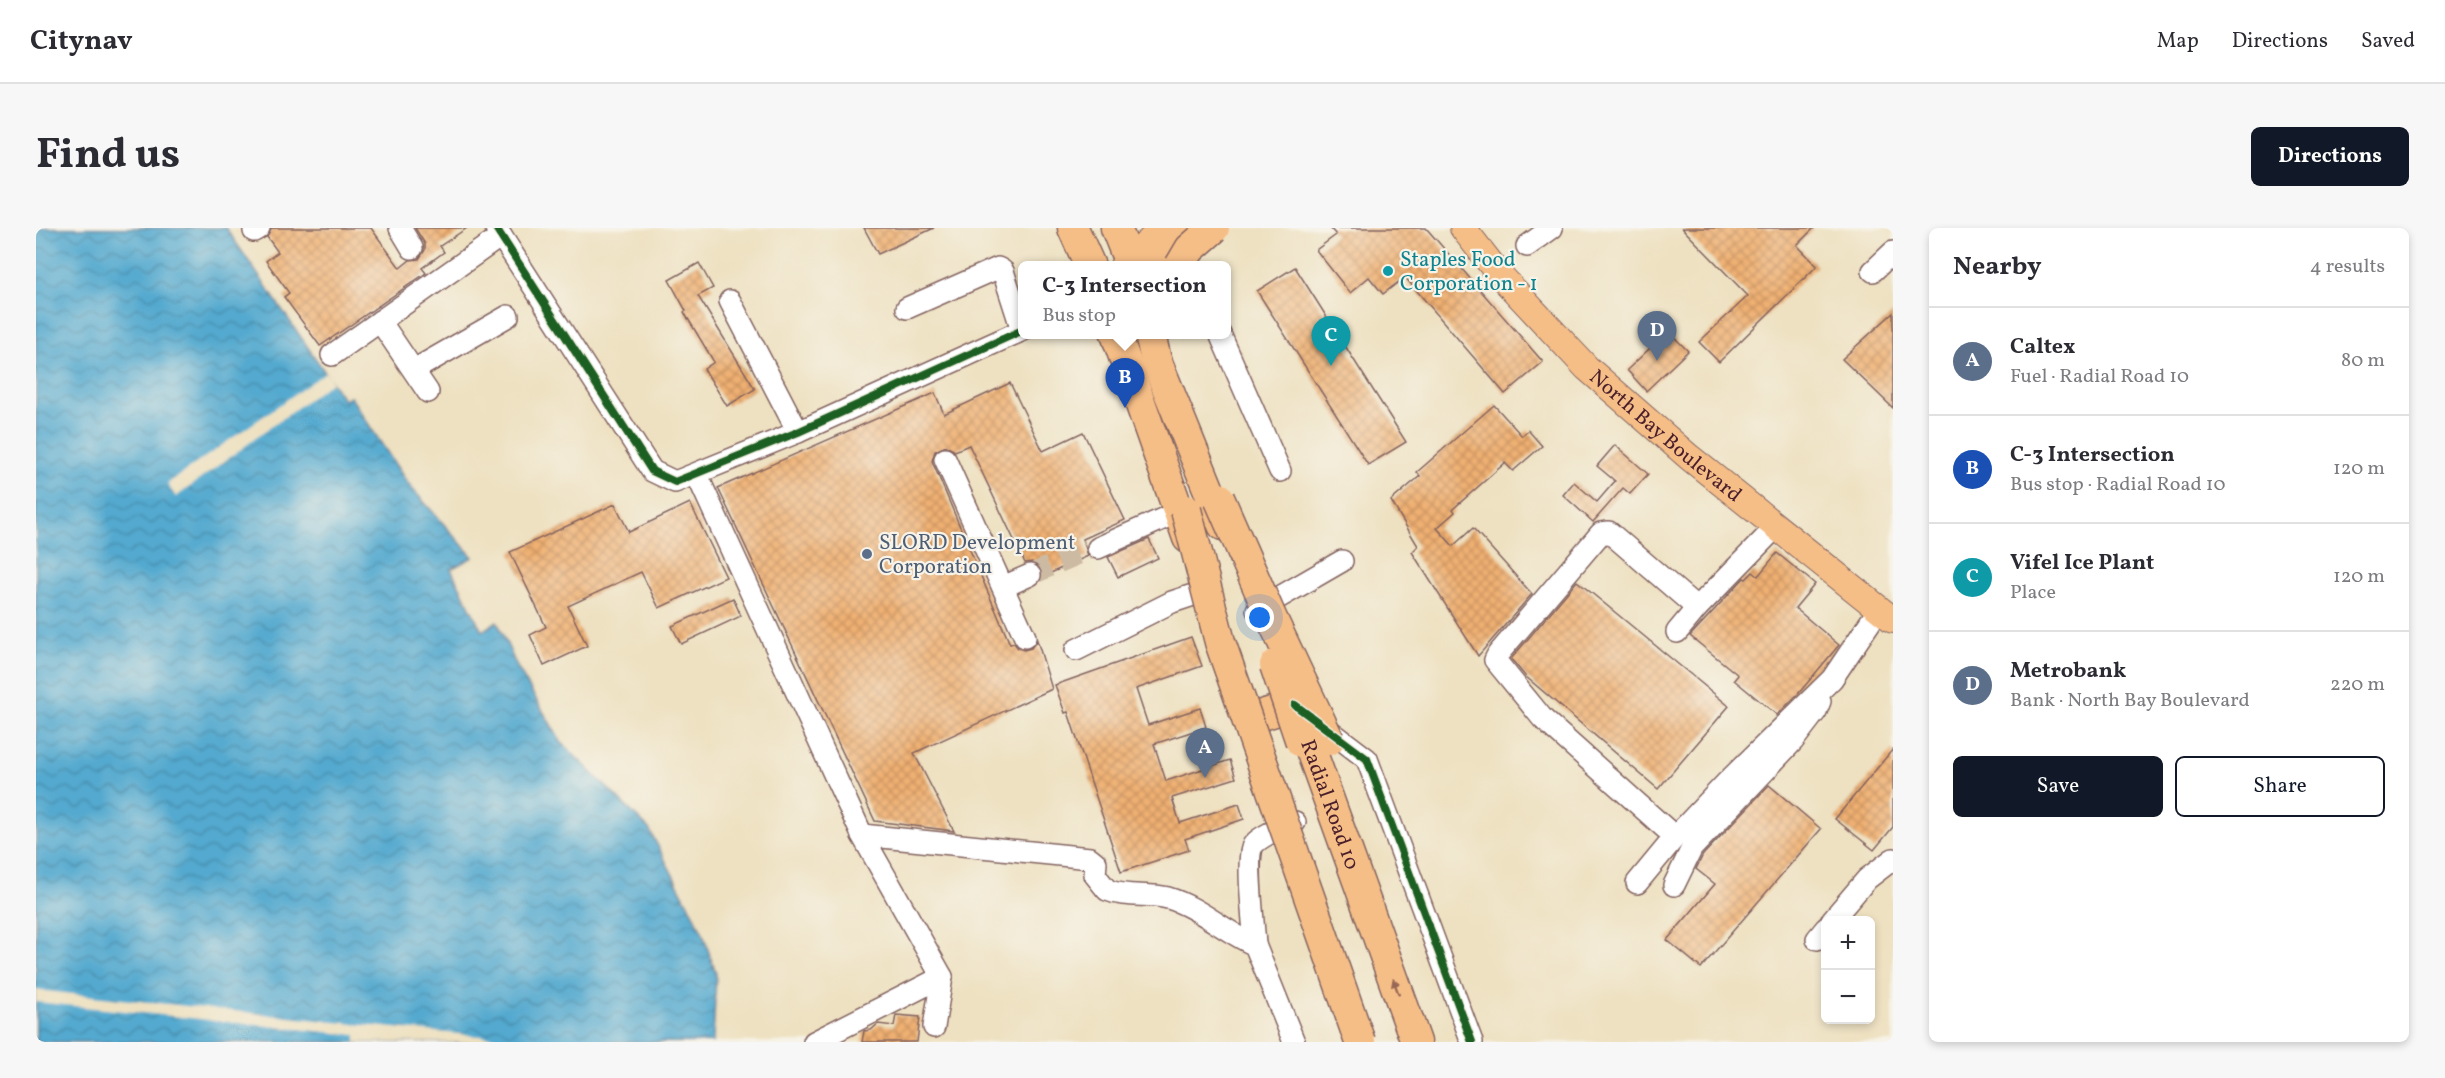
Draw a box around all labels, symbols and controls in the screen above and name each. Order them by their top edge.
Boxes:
text: Citynav [30,22,133,61]
text: Map [2157,27,2199,56]
text: Directions [2232,27,2328,56]
text: Saved [2361,27,2415,56]
text: Find us [36,127,180,186]
button: Directions [2251,127,2409,186]
place label: Staples Food Corporation - 1 [1400,246,1538,299]
text: Nearby [1953,249,2042,285]
text: 4 results [2310,253,2385,281]
popup [1018,261,1231,339]
marker: Staples Food Corporation - 1 [1381,264,1395,278]
text: C-3 Intersection [1042,271,1207,302]
text: Bus stop [1042,302,1116,330]
pin: D [1638,312,1676,361]
pin: C [1312,316,1350,366]
text: Caltex [2010,332,2076,363]
text: A [1965,347,1980,375]
text: 80 m [2341,347,2385,375]
pin: B [1106,358,1144,408]
street label: North Bay Boulevard [1582,363,1747,510]
text: Fuel · Radial Road 10 [2010,363,2189,391]
text: C-3 Intersection [2010,440,2175,471]
text: B [1966,455,1979,483]
text: 120 m [2333,455,2385,483]
text: Bus stop · Radial Road 10 [2010,471,2226,499]
place label: SLORD Development Corporation [879,529,1075,582]
marker: SLORD Development Corporation [860,547,874,561]
text: Vifel Ice Plant [2010,548,2154,579]
text: C [1966,563,1979,591]
text: 120 m [2333,563,2385,591]
text: Place [2010,579,2056,607]
your location [1245,603,1274,632]
text: Metrobank [2010,656,2126,687]
text: D [1965,671,1980,699]
text: 220 m [2330,671,2385,699]
text: Bank · North Bay Boulevard [2010,687,2250,715]
pin: A [1186,728,1224,778]
street label: Radial Road 10 [1292,736,1366,874]
button: Save [1953,756,2163,817]
button: Share [2175,756,2385,817]
map controls [1821,916,1875,1024]
button: + [1821,916,1875,970]
button: − [1821,970,1875,1024]
one-way arrow [1391,978,1401,996]

